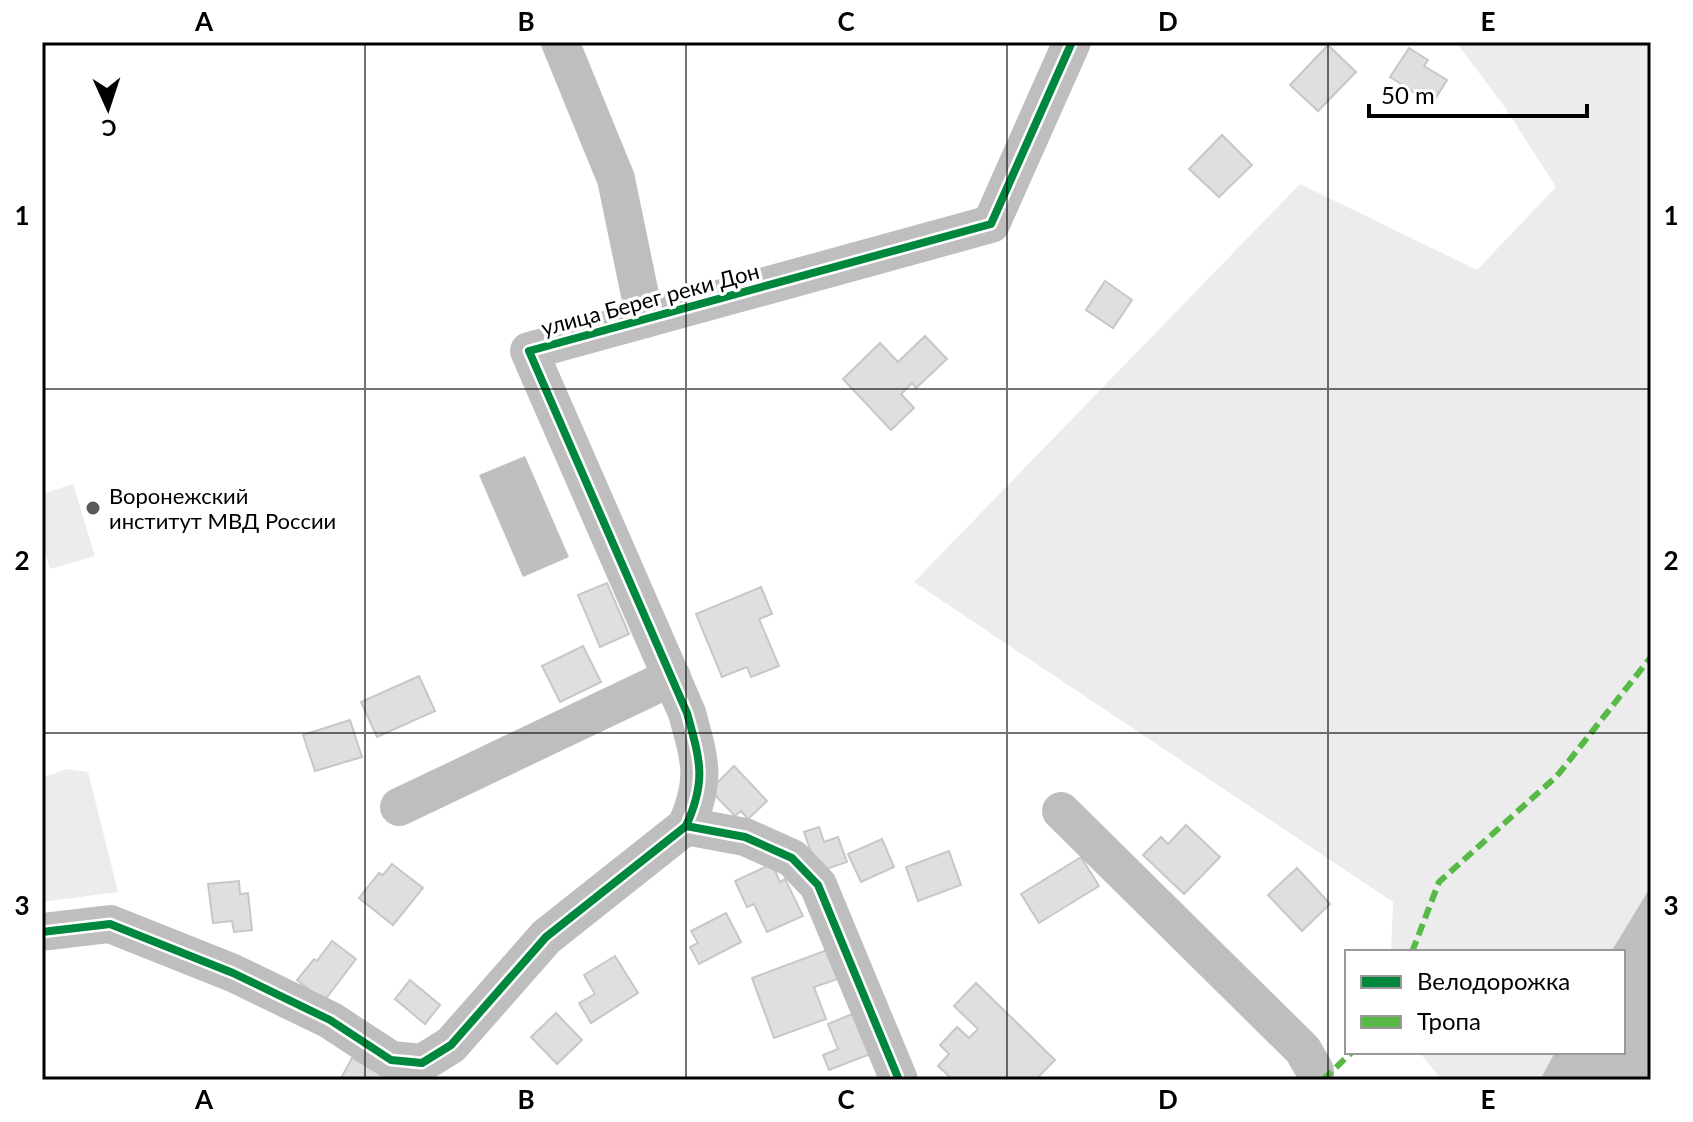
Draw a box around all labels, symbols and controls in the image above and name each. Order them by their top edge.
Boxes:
text: A [194,5,214,37]
text: B [517,5,535,37]
text: C [837,5,855,37]
text: D [1158,5,1178,37]
text: E [1481,5,1495,37]
north arrow [68,68,148,148]
scale bar [1369,68,1587,118]
text: 50 m [1381,80,1435,109]
text: С [101,115,117,142]
text: 1 [14,199,30,231]
text: 1 [1663,199,1679,231]
street label: улица Берег реки Дон [538,257,762,341]
place label: Воронежский институт МВД России [109,482,336,534]
marker: Воронежский институт МВД России [84,499,102,517]
text: 2 [14,544,30,576]
text: 2 [1663,544,1679,576]
text: 3 [14,889,30,921]
text: 3 [1663,889,1679,921]
legend [1345,950,1625,1054]
text: Велодорожка [1417,966,1570,995]
text: Тропа [1417,1006,1481,1035]
text: A [194,1083,214,1115]
text: B [517,1083,535,1115]
text: C [837,1083,855,1115]
text: D [1158,1083,1178,1115]
text: E [1481,1083,1495,1115]

